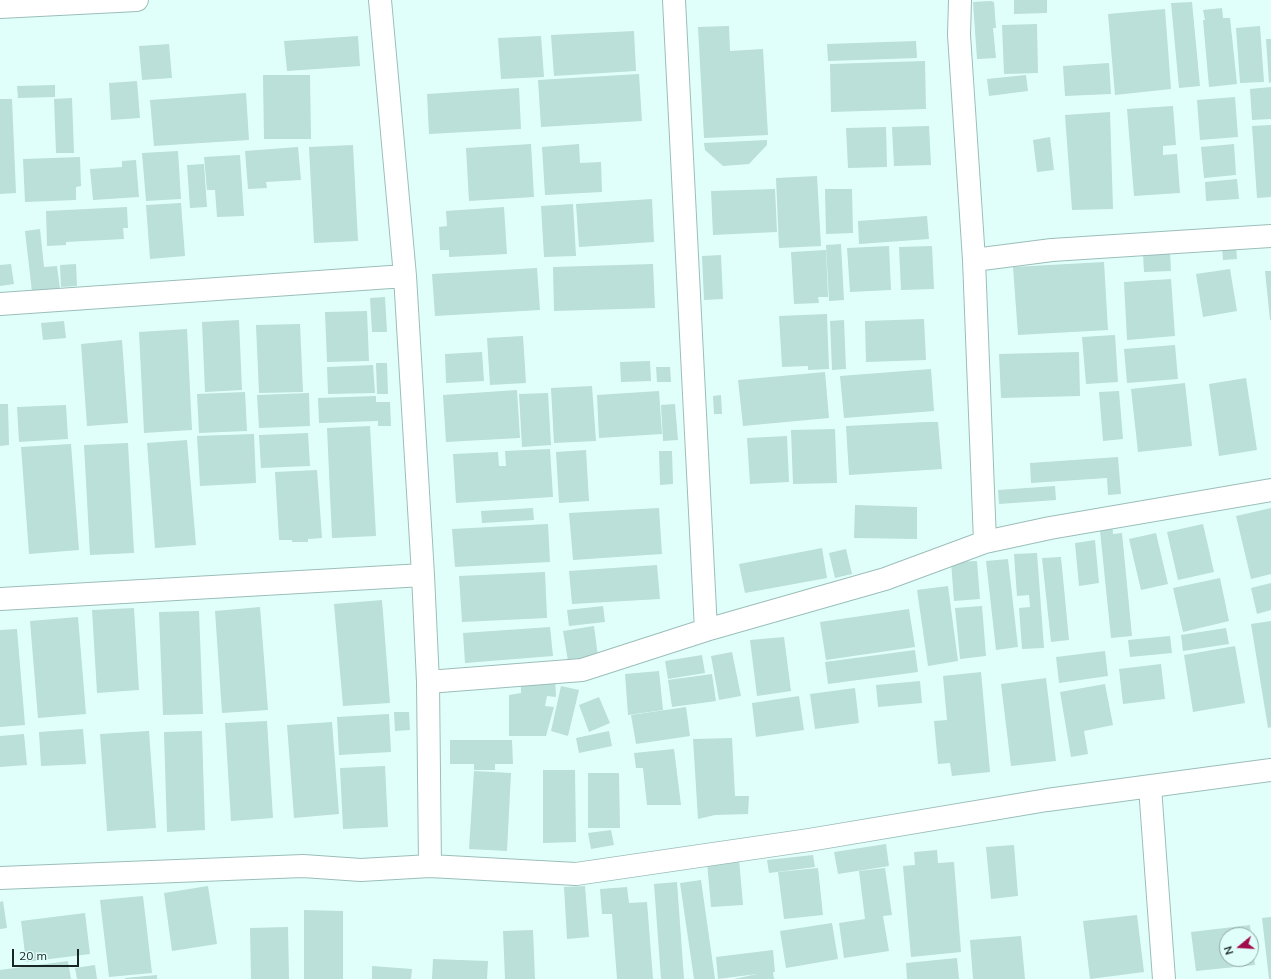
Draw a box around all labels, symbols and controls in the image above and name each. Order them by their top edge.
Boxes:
north arrow [1219,927,1259,967]
scale bar [14,941,81,967]
text: N [1221,944,1236,957]
text: 20 m [19,948,47,963]

